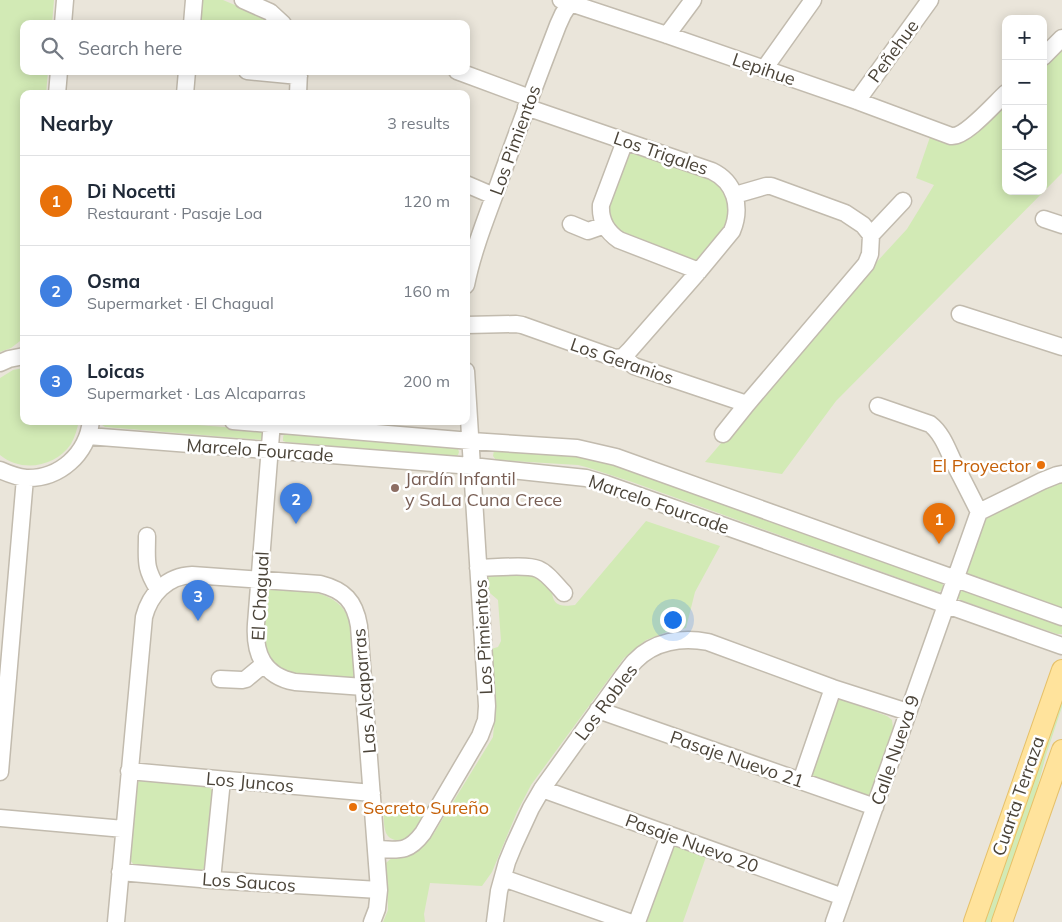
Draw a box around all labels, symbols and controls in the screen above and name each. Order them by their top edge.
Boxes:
street label: Peñehue [862,15,924,87]
map controls [1002,15,1047,195]
button: + [1002,15,1047,60]
search box [20,20,470,75]
icon: search [38,34,66,62]
text: Search here [78,36,182,60]
street label: Lepihue [729,47,799,91]
button: − [1002,60,1047,105]
street label: Los Pimientos [484,82,546,198]
button: locate [1002,105,1047,150]
text: Nearby [40,110,113,136]
text: 3 results [387,113,450,133]
street label: Los Trigales [611,126,711,180]
button: layers [1002,150,1047,195]
text: Di Nocetti [87,179,176,203]
text: 1 [51,191,61,211]
text: 120 m [403,191,450,211]
text: Restaurant · Pasaje Loa [87,203,262,223]
text: Osma [87,269,140,293]
text: 2 [51,281,61,301]
text: 160 m [403,281,450,301]
text: Supermarket · El Chagual [87,293,274,313]
street label: Los Geranios [567,333,677,389]
text: Loicas [87,359,145,383]
text: 3 [51,371,61,391]
text: 200 m [403,371,450,391]
text: Supermarket · Las Alcaparras [87,383,306,403]
street label: Marcelo Fourcade [186,433,334,467]
place label: El Proyector [932,454,1031,477]
marker: El Proyector [1035,459,1047,471]
place label: Jardín Infantil y SaLa Cuna Crece [405,467,562,511]
street label: Marcelo Fourcade [586,469,732,539]
marker: Jardín Infantil y SaLa Cuna Crece [389,482,401,494]
pin: 2 [280,483,312,524]
pin: 1 [923,503,955,544]
street label: El Chagual [246,551,274,641]
street label: Los Pimientos [468,579,498,695]
pin: 3 [182,580,214,621]
your location [660,607,686,633]
street label: Las Alcaparras [347,627,381,755]
street label: Los Robles [570,659,642,745]
street label: Calle Nueva 9 [865,692,925,808]
street label: Pasaje Nuevo 21 [667,725,807,793]
street label: Cuarta Terraza [987,733,1049,859]
street label: Los Juncos [205,767,295,797]
place label: Secreto Sureño [363,796,489,819]
marker: Secreto Sureño [347,801,359,813]
street label: Pasaje Nuevo 20 [622,808,762,878]
street label: Los Saucos [201,867,297,897]

